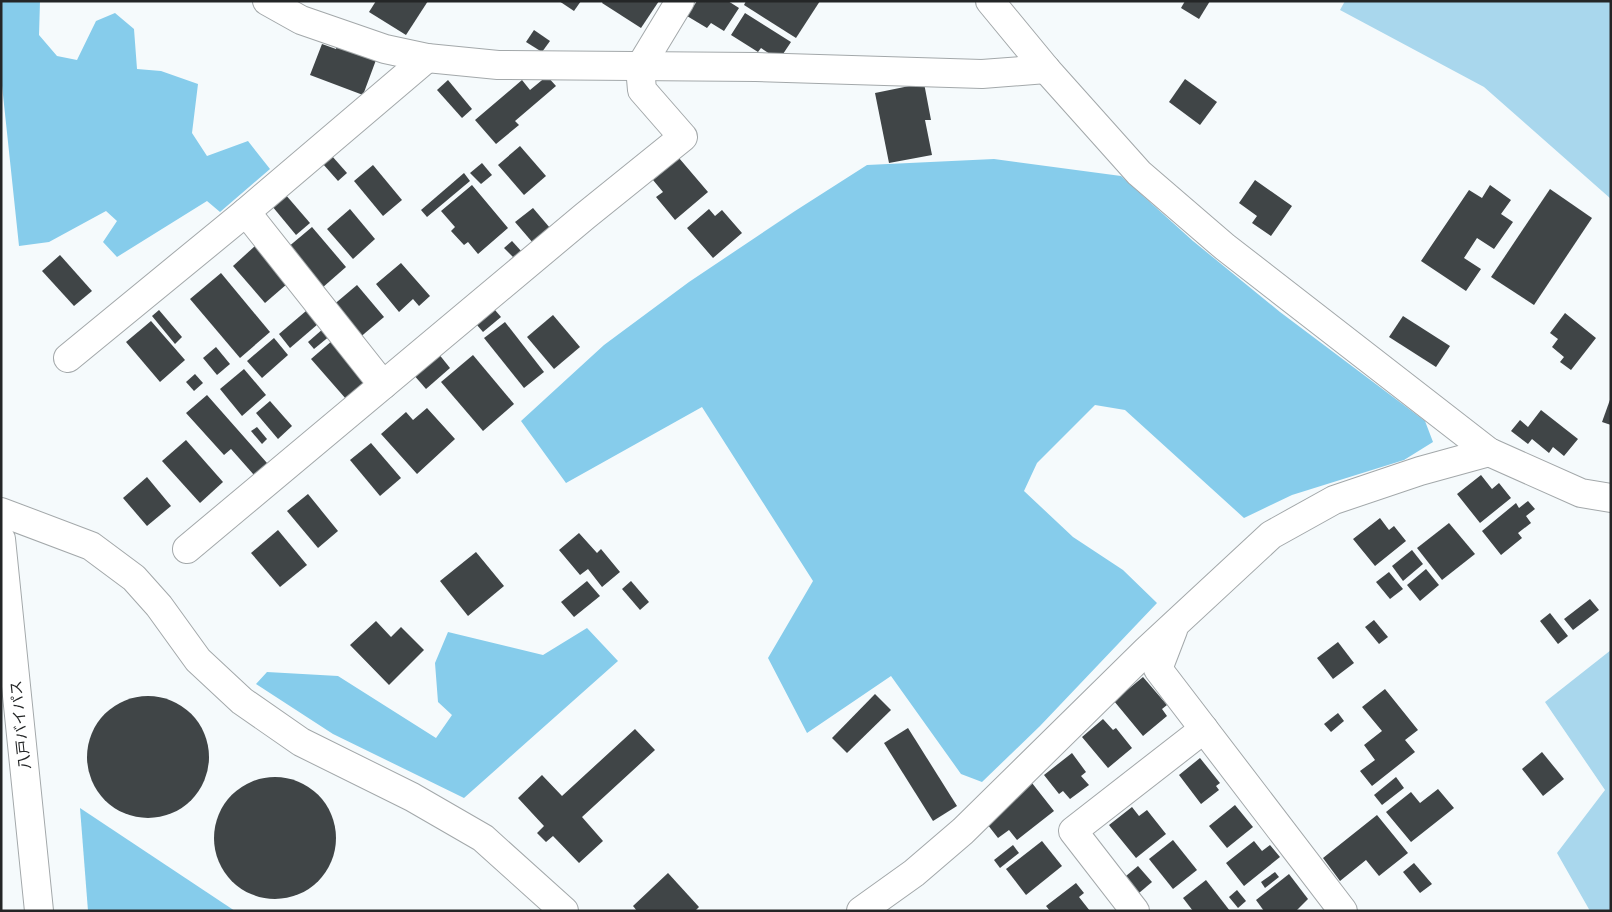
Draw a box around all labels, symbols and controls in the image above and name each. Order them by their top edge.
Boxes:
street label: 八戸バイパス [7,680,33,770]

